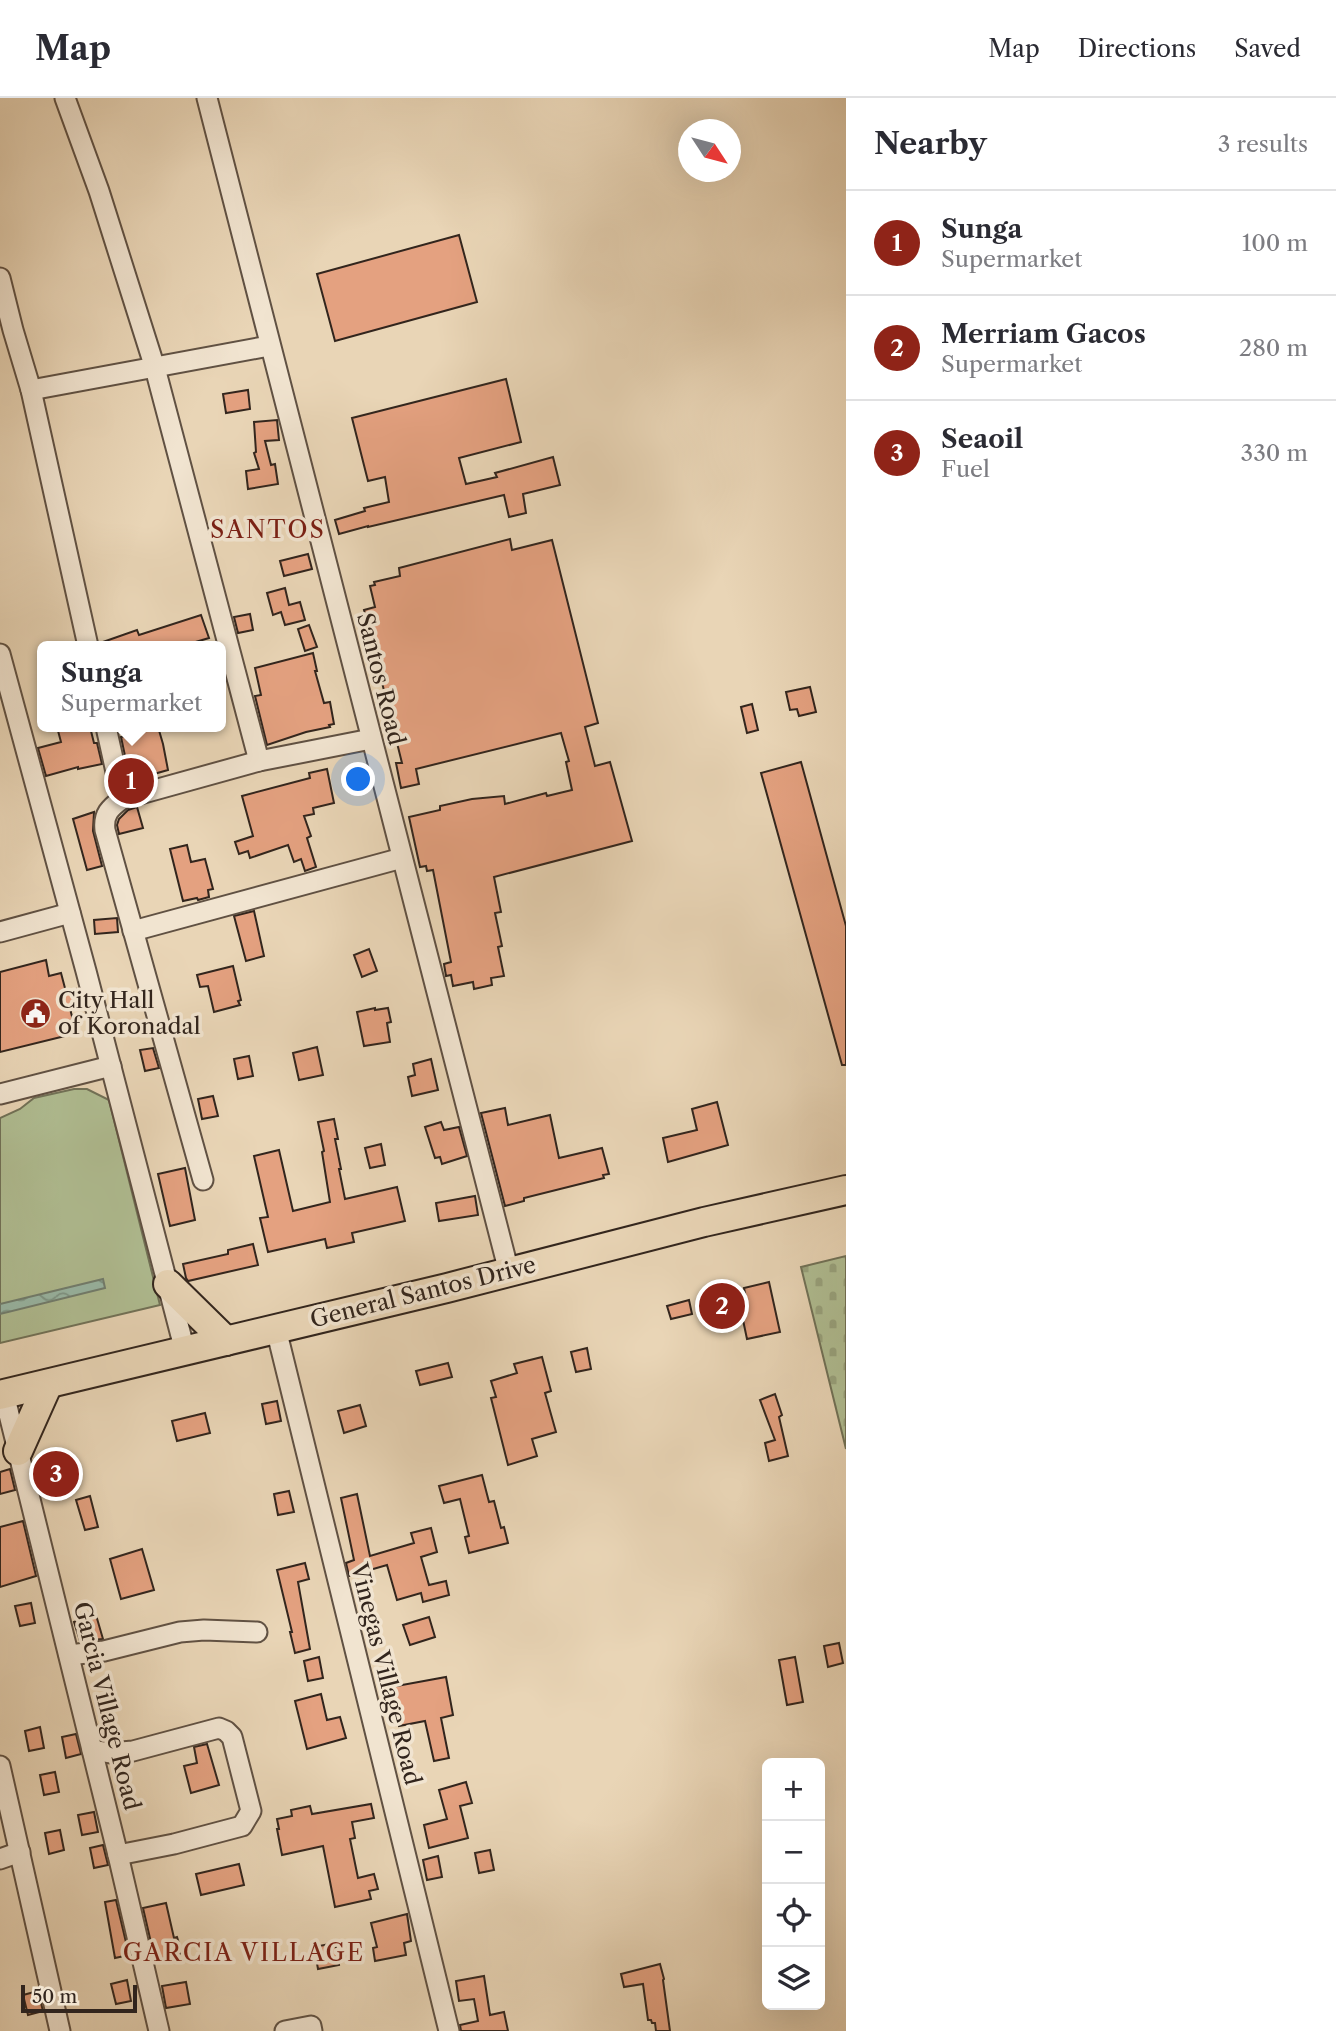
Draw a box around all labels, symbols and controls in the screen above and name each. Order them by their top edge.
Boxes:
text: Map [35,28,111,69]
text: Map [988,34,1040,63]
text: Directions [1078,34,1196,63]
text: Saved [1234,34,1301,63]
north arrow [678,119,741,182]
text: Nearby [874,125,987,162]
text: 3 results [1218,130,1308,158]
text: Sunga [941,213,1023,245]
text: 1 [892,229,902,257]
text: 100 m [1242,229,1308,257]
text: Supermarket [941,245,1082,273]
text: Merriam Gacos [941,318,1146,350]
text: 2 [890,334,904,362]
text: 280 m [1239,334,1308,362]
text: Supermarket [941,350,1082,378]
text: Seaoil [941,423,1023,455]
text: 3 [891,439,904,467]
text: 330 m [1241,439,1308,467]
text: Fuel [941,455,990,483]
district label: SANTOS [210,515,326,544]
street label: Santos Road [351,610,411,748]
popup [37,641,226,732]
text: Sunga [61,657,142,689]
text: Supermarket [61,689,202,717]
pin: 1 [108,755,154,807]
your location [341,762,375,796]
place label: City Hall of Koronadal [58,986,201,1040]
public building icon: City Hall of Koronadal [18,996,52,1030]
street label: General Santos Drive [307,1250,539,1334]
pin: 2 [699,1280,745,1332]
pin: 3 [33,1448,79,1500]
street label: Vinegas Village Road [345,1559,427,1788]
street label: Garcia Village Road [68,1599,146,1813]
map controls [762,1758,825,2010]
button: + [762,1758,825,1821]
button: − [762,1821,825,1884]
button: locate [762,1884,825,1947]
district label: GARCIA VILLAGE [123,1938,365,1967]
button: layers [762,1947,825,2010]
scale bar [21,1982,136,2014]
text: 50 m [32,1985,77,2008]

